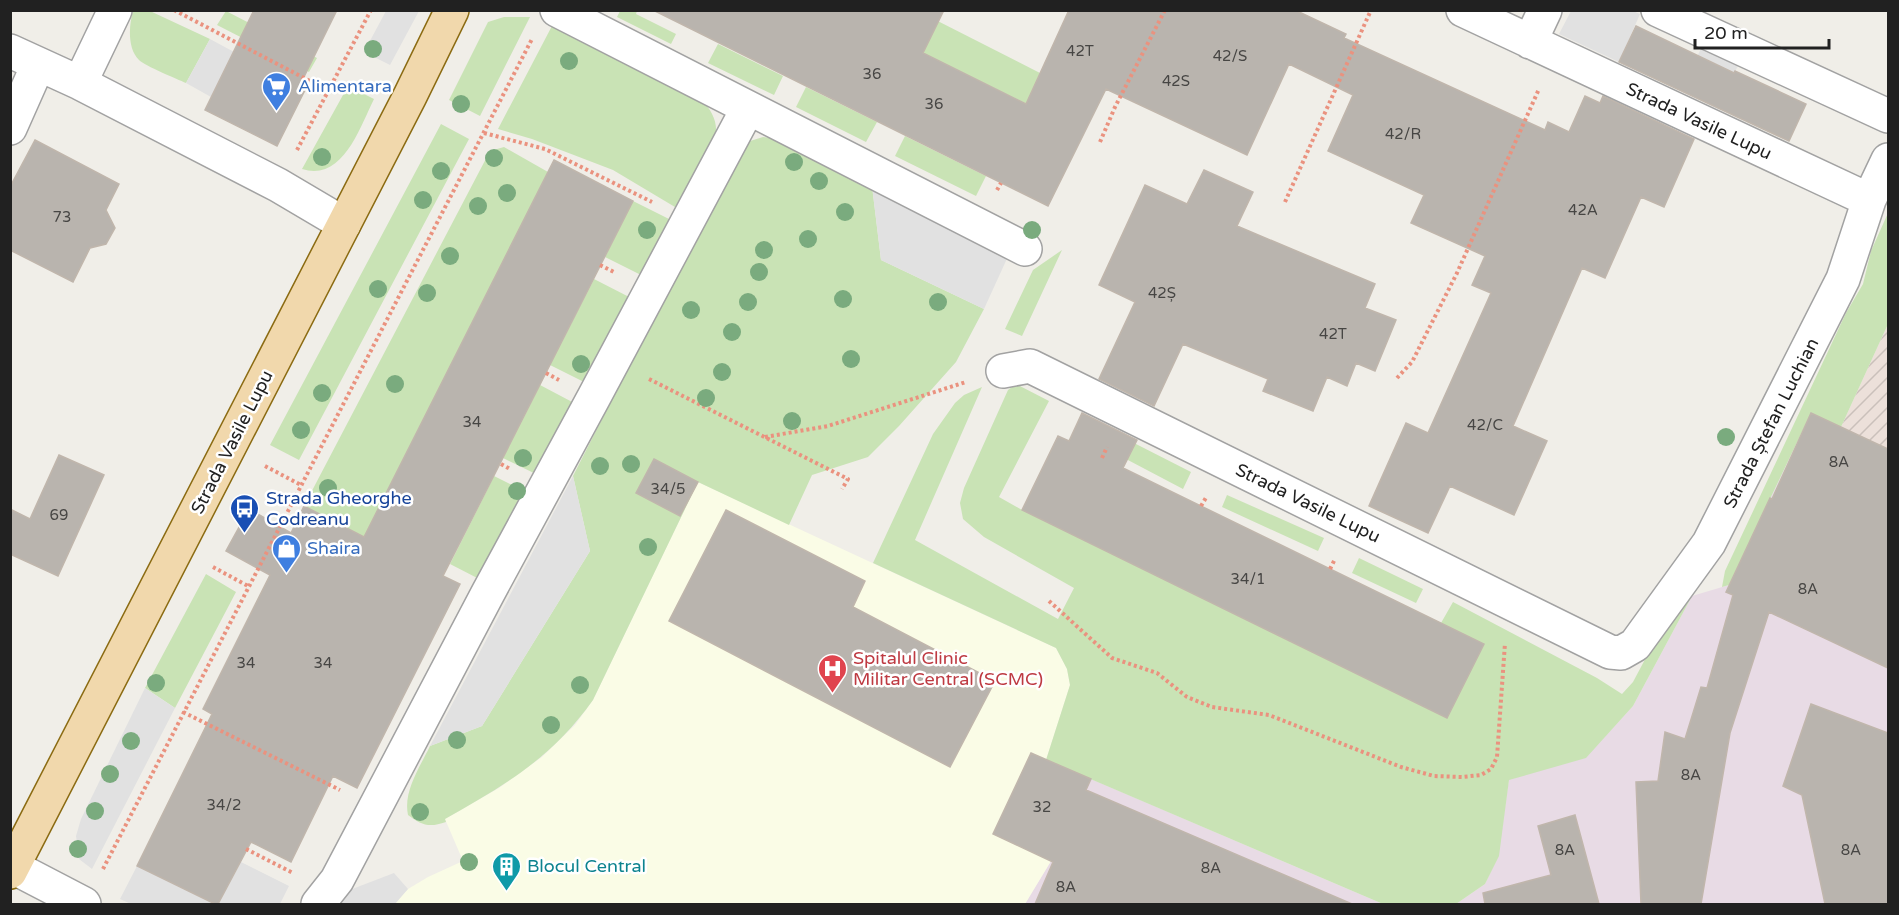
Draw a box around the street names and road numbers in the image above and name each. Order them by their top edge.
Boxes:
street label: Strada Vasile Lupu [1623,78,1775,164]
street label: Strada Ștefan Luchian [1718,334,1824,512]
street label: Strada Vasile Lupu [186,366,278,518]
street label: Strada Vasile Lupu [1232,458,1384,548]

